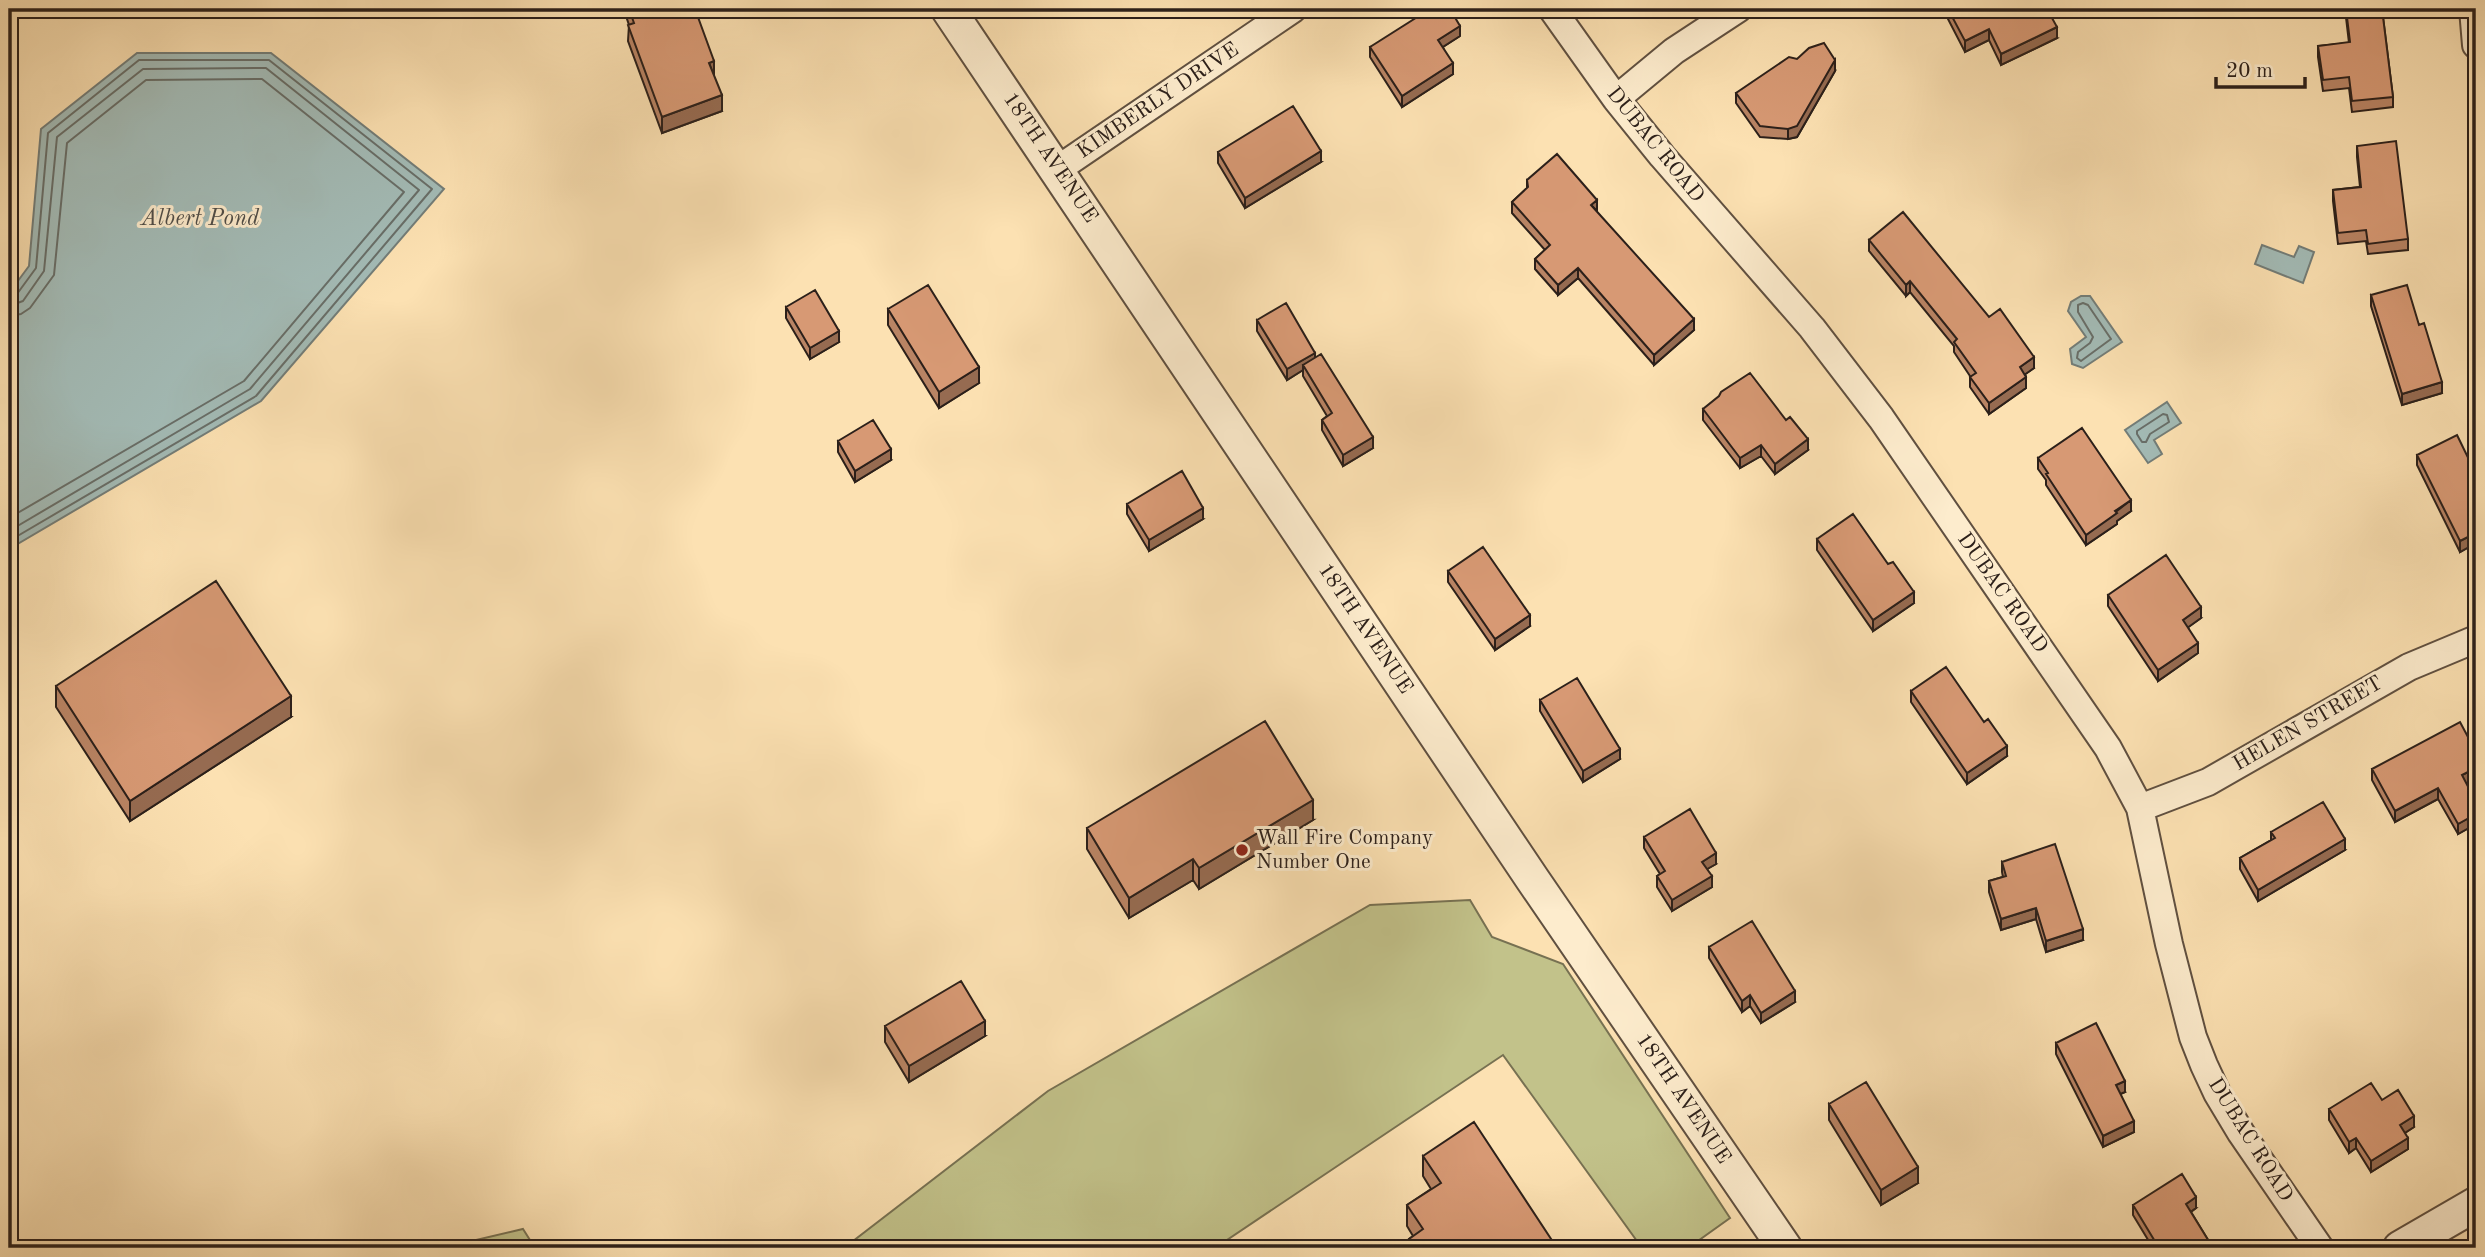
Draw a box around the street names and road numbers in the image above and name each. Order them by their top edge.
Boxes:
street label: KIMBERLY DRIVE [1073,39,1243,163]
street label: DUBAC ROAD [1602,83,1708,207]
street label: 18TH AVENUE [999,89,1101,227]
street label: DUBAC ROAD [1953,529,2051,657]
street label: 18TH AVENUE [1314,560,1416,698]
street label: HELEN STREET [2230,673,2386,775]
street label: 18TH AVENUE [1632,1030,1734,1168]
street label: DUBAC ROAD [2204,1074,2296,1206]

